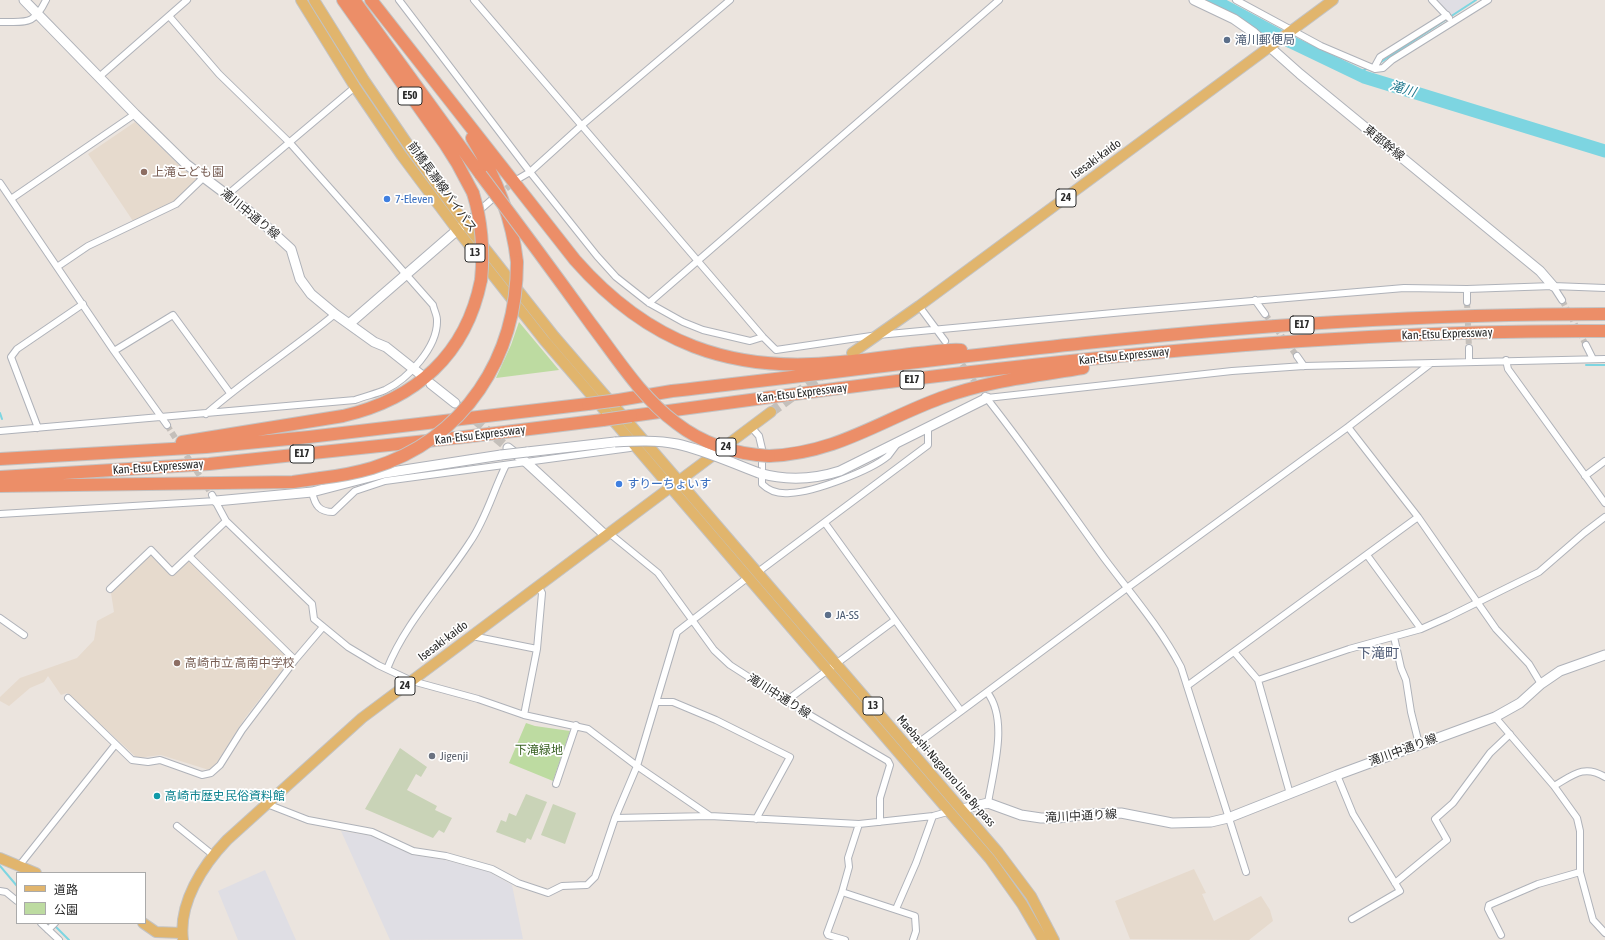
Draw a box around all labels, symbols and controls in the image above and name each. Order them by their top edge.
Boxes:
place label: 滝川郵便局 [1235,33,1295,47]
marker: 滝川郵便局 [1222,35,1232,45]
water label: 滝川 [1388,78,1418,100]
road number: E50 [398,87,422,105]
street label: 東部幹線 [1361,122,1407,164]
street label: Isesaki-kaido [1068,136,1124,182]
street label: 前橋長瀞線バイパス [404,139,480,235]
place label: 上滝こども園 [152,165,224,179]
marker: 上滝こども園 [139,167,149,177]
street label: 滝川中通り線 [217,186,283,242]
road number: 24 [1056,189,1076,207]
place label: 7-Eleven [395,192,433,206]
marker: 7-Eleven [382,194,392,204]
road number: 13 [465,244,485,262]
road number: E17 [1290,316,1314,334]
street label: Kan-Etsu Expressway [1401,325,1493,343]
street label: Kan-Etsu Expressway [1078,344,1170,368]
road number: E17 [900,371,924,389]
street label: Kan-Etsu Expressway [756,380,848,406]
street label: Kan-Etsu Expressway [434,422,526,448]
road number: 24 [716,438,736,456]
road number: E17 [290,445,314,463]
street label: Kan-Etsu Expressway [112,457,204,477]
place label: すりーちょいす [627,477,711,491]
marker: すりーちょいす [614,479,624,489]
place label: JA-SS [836,608,859,622]
marker: JA-SS [823,610,833,620]
street label: Isesaki-kaido [415,618,471,664]
district label: 下滝町 [1357,646,1399,662]
place label: 高崎市立 高南中学校 [185,656,295,670]
marker: 高崎市立 高南中学校 [172,658,182,668]
street label: 滝川中通り線 [745,671,813,721]
road number: 24 [395,677,415,695]
road number: 13 [863,697,883,715]
street label: Maebashi-Nagatoro Line By-pass [894,712,998,830]
street label: 滝川中通り線 [1367,731,1439,769]
park label: 下滝緑地 [515,743,563,757]
place label: Jigenji [440,749,468,763]
marker: Jigenji [427,751,437,761]
place label: 高崎市歴史民俗資料館 [165,789,285,803]
marker: 高崎市歴史民俗資料館 [152,791,162,801]
street label: 滝川中通り線 [1045,807,1117,825]
legend [16,872,146,924]
text: 道路 [54,883,78,897]
text: 公園 [54,903,78,917]

